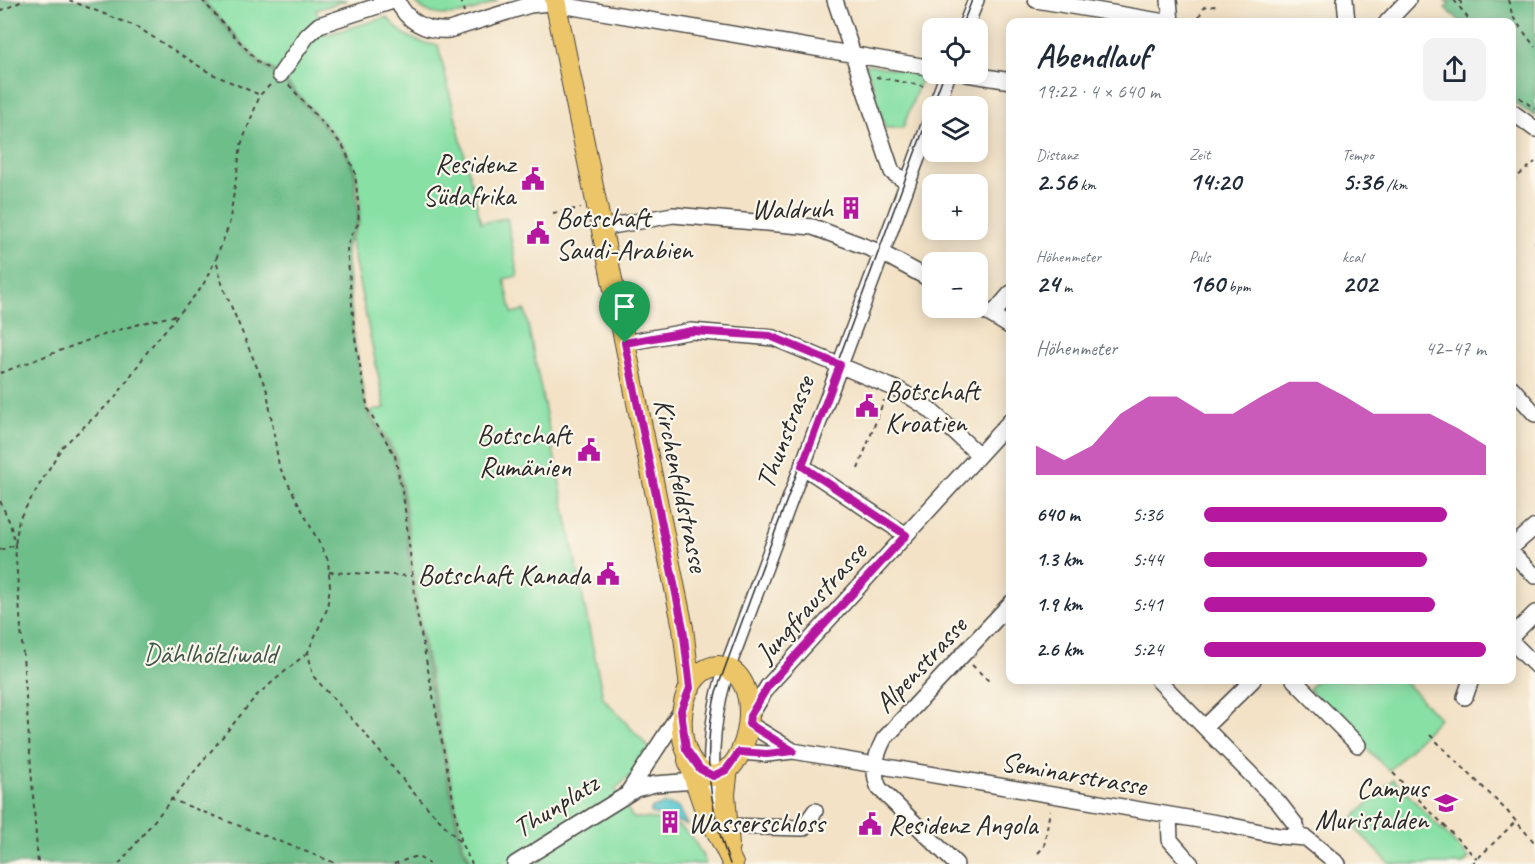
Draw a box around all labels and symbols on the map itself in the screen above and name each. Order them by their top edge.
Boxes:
place label: Residenz Südafrika [423,146,518,213]
public building icon: Residenz Südafrika [520,166,546,192]
place label: Waldruh [751,191,835,226]
building icon: Waldruh [838,195,864,221]
place label: Botschaft Saudi-Arabien [556,200,694,267]
public building icon: Botschaft Saudi-Arabien [525,220,551,246]
pin [599,281,650,343]
street label: Thunstrasse [747,369,823,493]
place label: Botschaft Kroatien [885,373,982,440]
public building icon: Botschaft Kroatien [854,393,880,419]
street label: Kirchenfeldstrasse [646,395,717,577]
place label: Botschaft Rumänien [477,417,574,484]
public building icon: Botschaft Rumänien [576,437,602,463]
street label: Jungfraustrasse [746,534,875,671]
place label: Botschaft Kanada [418,557,592,592]
public building icon: Botschaft Kanada [595,561,621,587]
street label: Alpenstrasse [867,607,975,720]
park label: Dählhölzliwald [143,636,281,671]
street label: Seminarstrasse [999,744,1151,804]
street label: Thunplatz [506,765,606,845]
place label: Campus Muristalden [1315,770,1430,837]
school or university icon: Campus Muristalden [1433,790,1459,816]
place label: Wasserschloss [688,805,827,840]
place label: Residenz Angola [888,807,1039,842]
building icon: Wasserschloss [657,809,683,835]
public building icon: Residenz Angola [857,811,883,837]

